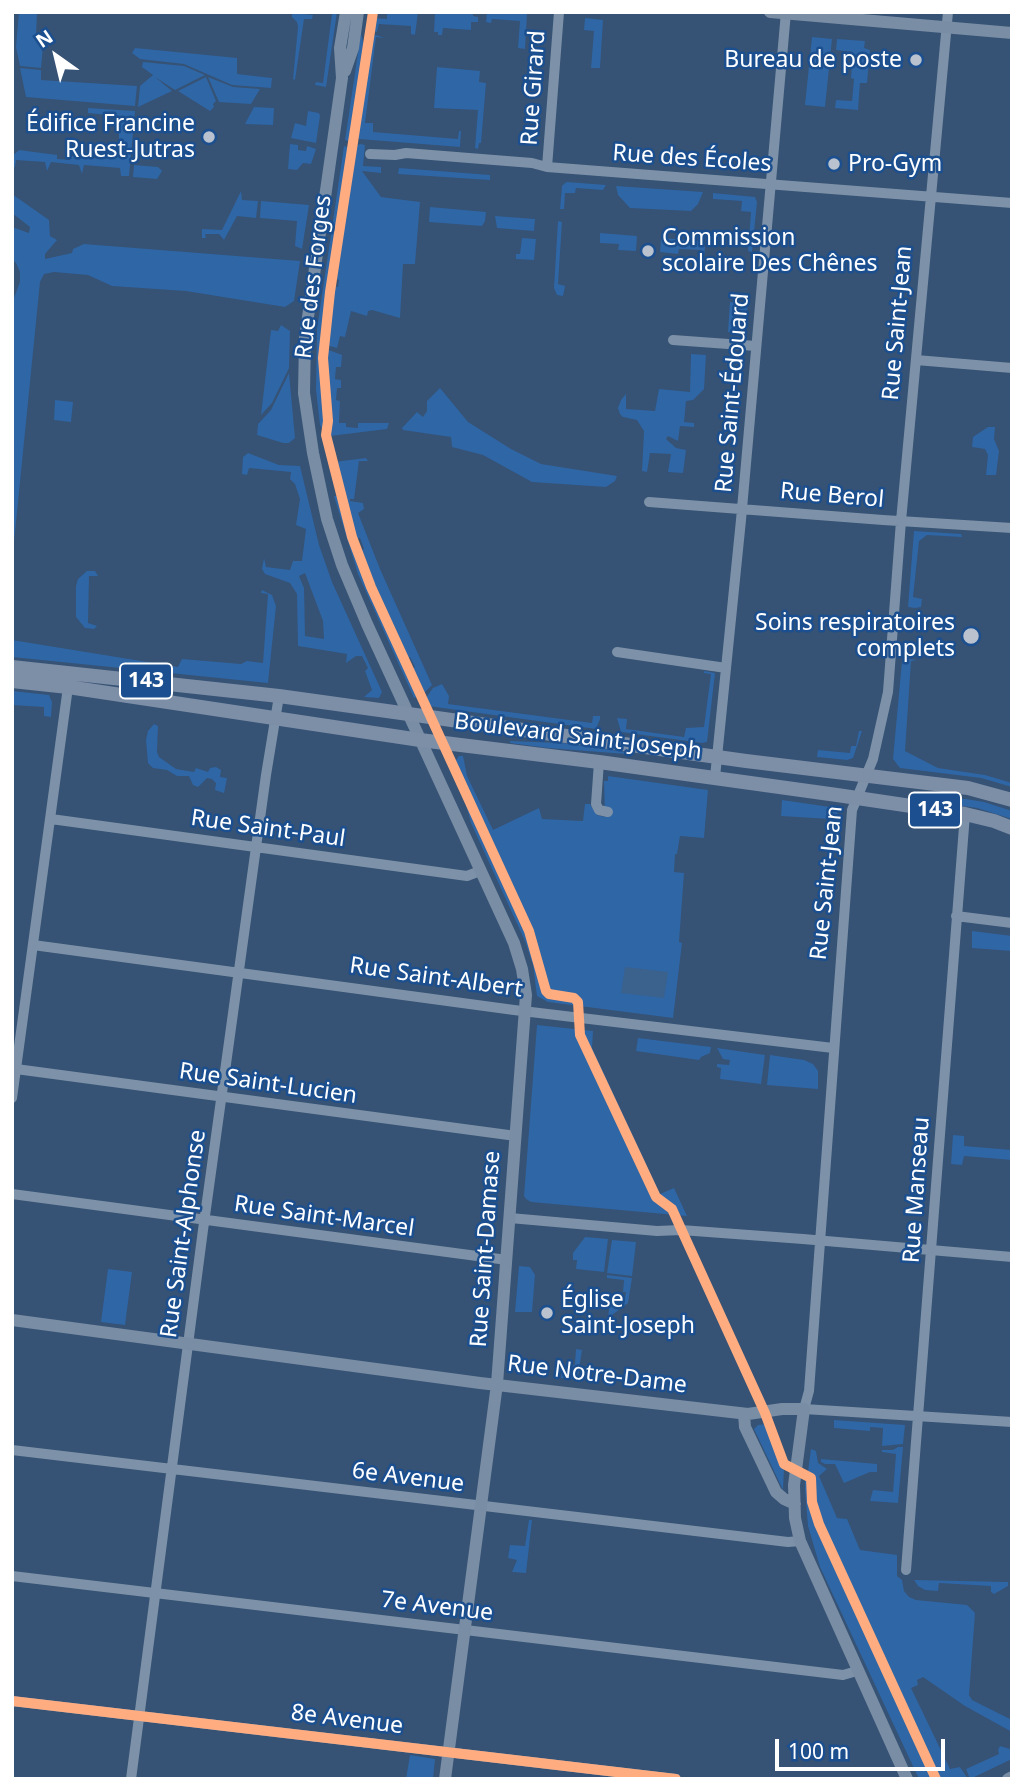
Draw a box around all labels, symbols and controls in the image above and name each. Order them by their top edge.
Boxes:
north arrow [21,21,91,91]
text: N [31,23,58,54]
street label: Rue Girard [516,30,552,146]
place label: Bureau de poste [724,46,902,74]
marker: Bureau de poste [908,52,924,68]
place label: Édifice Francine Ruest-Jutras [26,110,195,164]
marker: Édifice Francine Ruest-Jutras [201,129,217,145]
street label: Rue des Écoles [612,140,772,178]
place label: Pro-Gym [848,150,942,178]
marker: Pro-Gym [826,156,842,172]
street label: Rue des Forges [290,194,338,360]
place label: Commission scolaire Des Chênes [662,224,877,278]
marker: Commission scolaire Des Chênes [640,243,656,259]
street label: Rue Saint-Jean [877,244,919,402]
street label: Rue Saint-Édouard [711,292,755,494]
street label: Rue Berol [779,478,885,514]
place label: Soins respiratoires complets [755,609,955,663]
marker: Soins respiratoires complets [961,626,981,646]
road number: 143 [120,664,172,698]
street label: Boulevard Saint-Joseph [453,708,703,766]
road number: 143 [909,792,961,828]
street label: Rue Saint-Paul [189,804,347,854]
street label: Rue Saint-Jean [805,804,849,962]
street label: Rue Saint-Albert [348,952,524,1004]
street label: Rue Saint-Lucien [177,1058,359,1110]
street label: Rue Manseau [898,1116,936,1264]
street label: Rue Saint-Alphonse [156,1128,212,1340]
street label: Rue Saint-Damase [465,1150,507,1348]
street label: Rue Saint-Marcel [232,1191,416,1243]
place label: Église Saint-Joseph [561,1286,695,1340]
marker: Église Saint-Joseph [539,1305,555,1321]
street label: Rue Notre-Dame [506,1350,688,1400]
street label: 6e Avenue [350,1457,466,1499]
street label: 7e Avenue [379,1586,495,1628]
street label: 8e Avenue [289,1699,405,1741]
scale bar [779,1724,949,1768]
text: 100 m [788,1737,849,1765]

